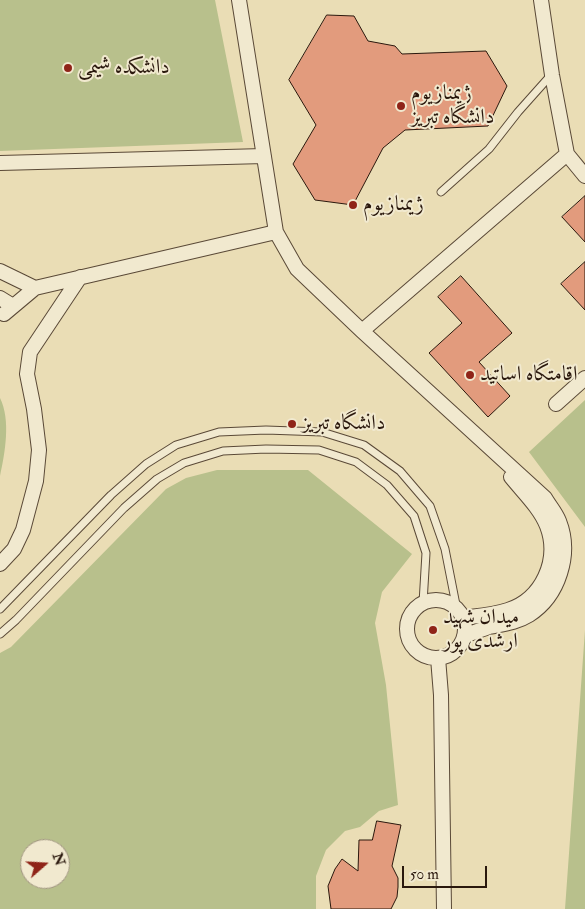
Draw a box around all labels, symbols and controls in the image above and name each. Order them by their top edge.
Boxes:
place label: دانشکده شیمی [78,55,170,81]
marker: دانشکده شیمی [62,62,74,74]
place label: ژیمنازیوم دانشگاه تبریز [411,81,494,131]
marker: ژیمنازیوم دانشگاه تبریز [395,100,407,112]
place label: ژیمنازیوم [363,192,424,218]
marker: ژیمنازیوم [347,199,359,211]
place label: اقامتگاه اساتید [480,362,577,388]
marker: اقامتگاه اساتید [464,369,476,381]
place label: دانشگاه تبریز [302,411,385,437]
marker: دانشگاه تبریز [286,418,298,430]
place label: میدان شهید ارشدی پور [443,605,519,655]
marker: میدان شهید ارشدی پور [427,624,439,636]
north arrow [20,839,70,889]
text: N [49,851,69,868]
scale bar [405,856,490,888]
text: 50 m [410,865,439,884]

